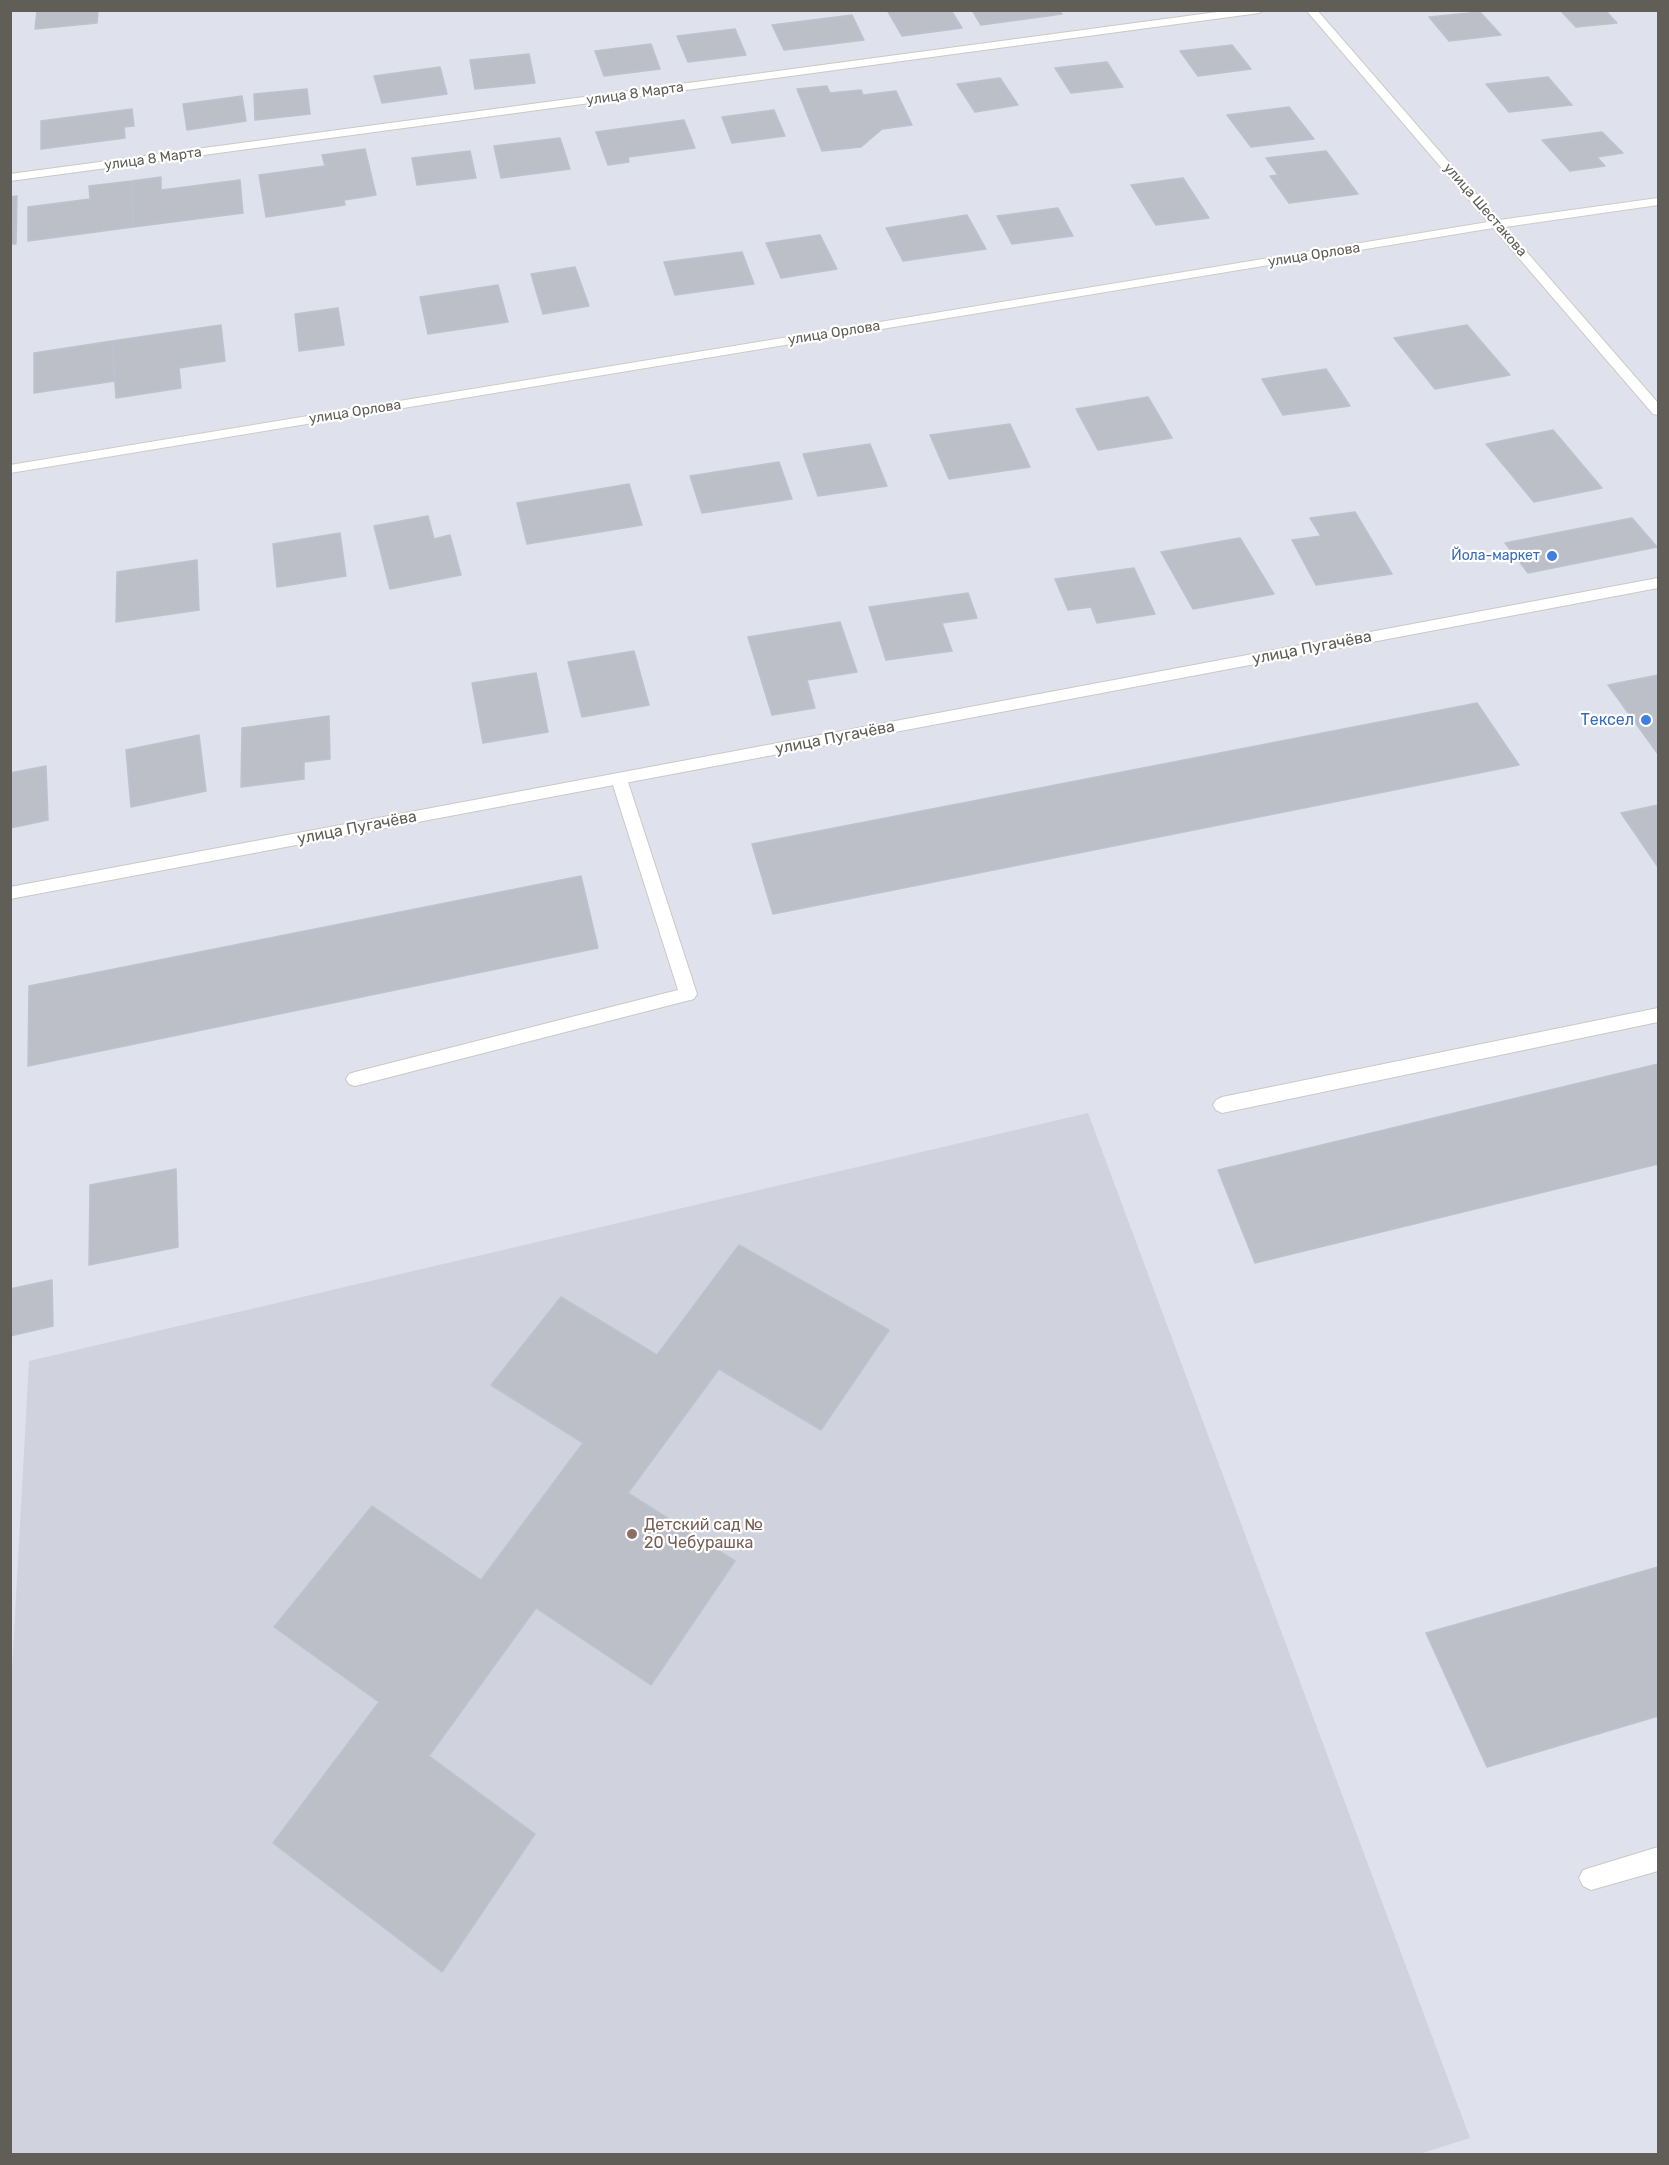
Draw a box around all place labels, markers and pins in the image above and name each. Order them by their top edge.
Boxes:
place label: Йола-маркет [1451,548,1540,564]
marker: Йола-маркет [1545,549,1559,563]
place label: Тексел [1581,710,1634,730]
marker: Тексел [1639,713,1653,727]
place label: Детский сад № 20 Чебурашка [644,1515,763,1553]
marker: Детский сад № 20 Чебурашка [625,1527,639,1541]

